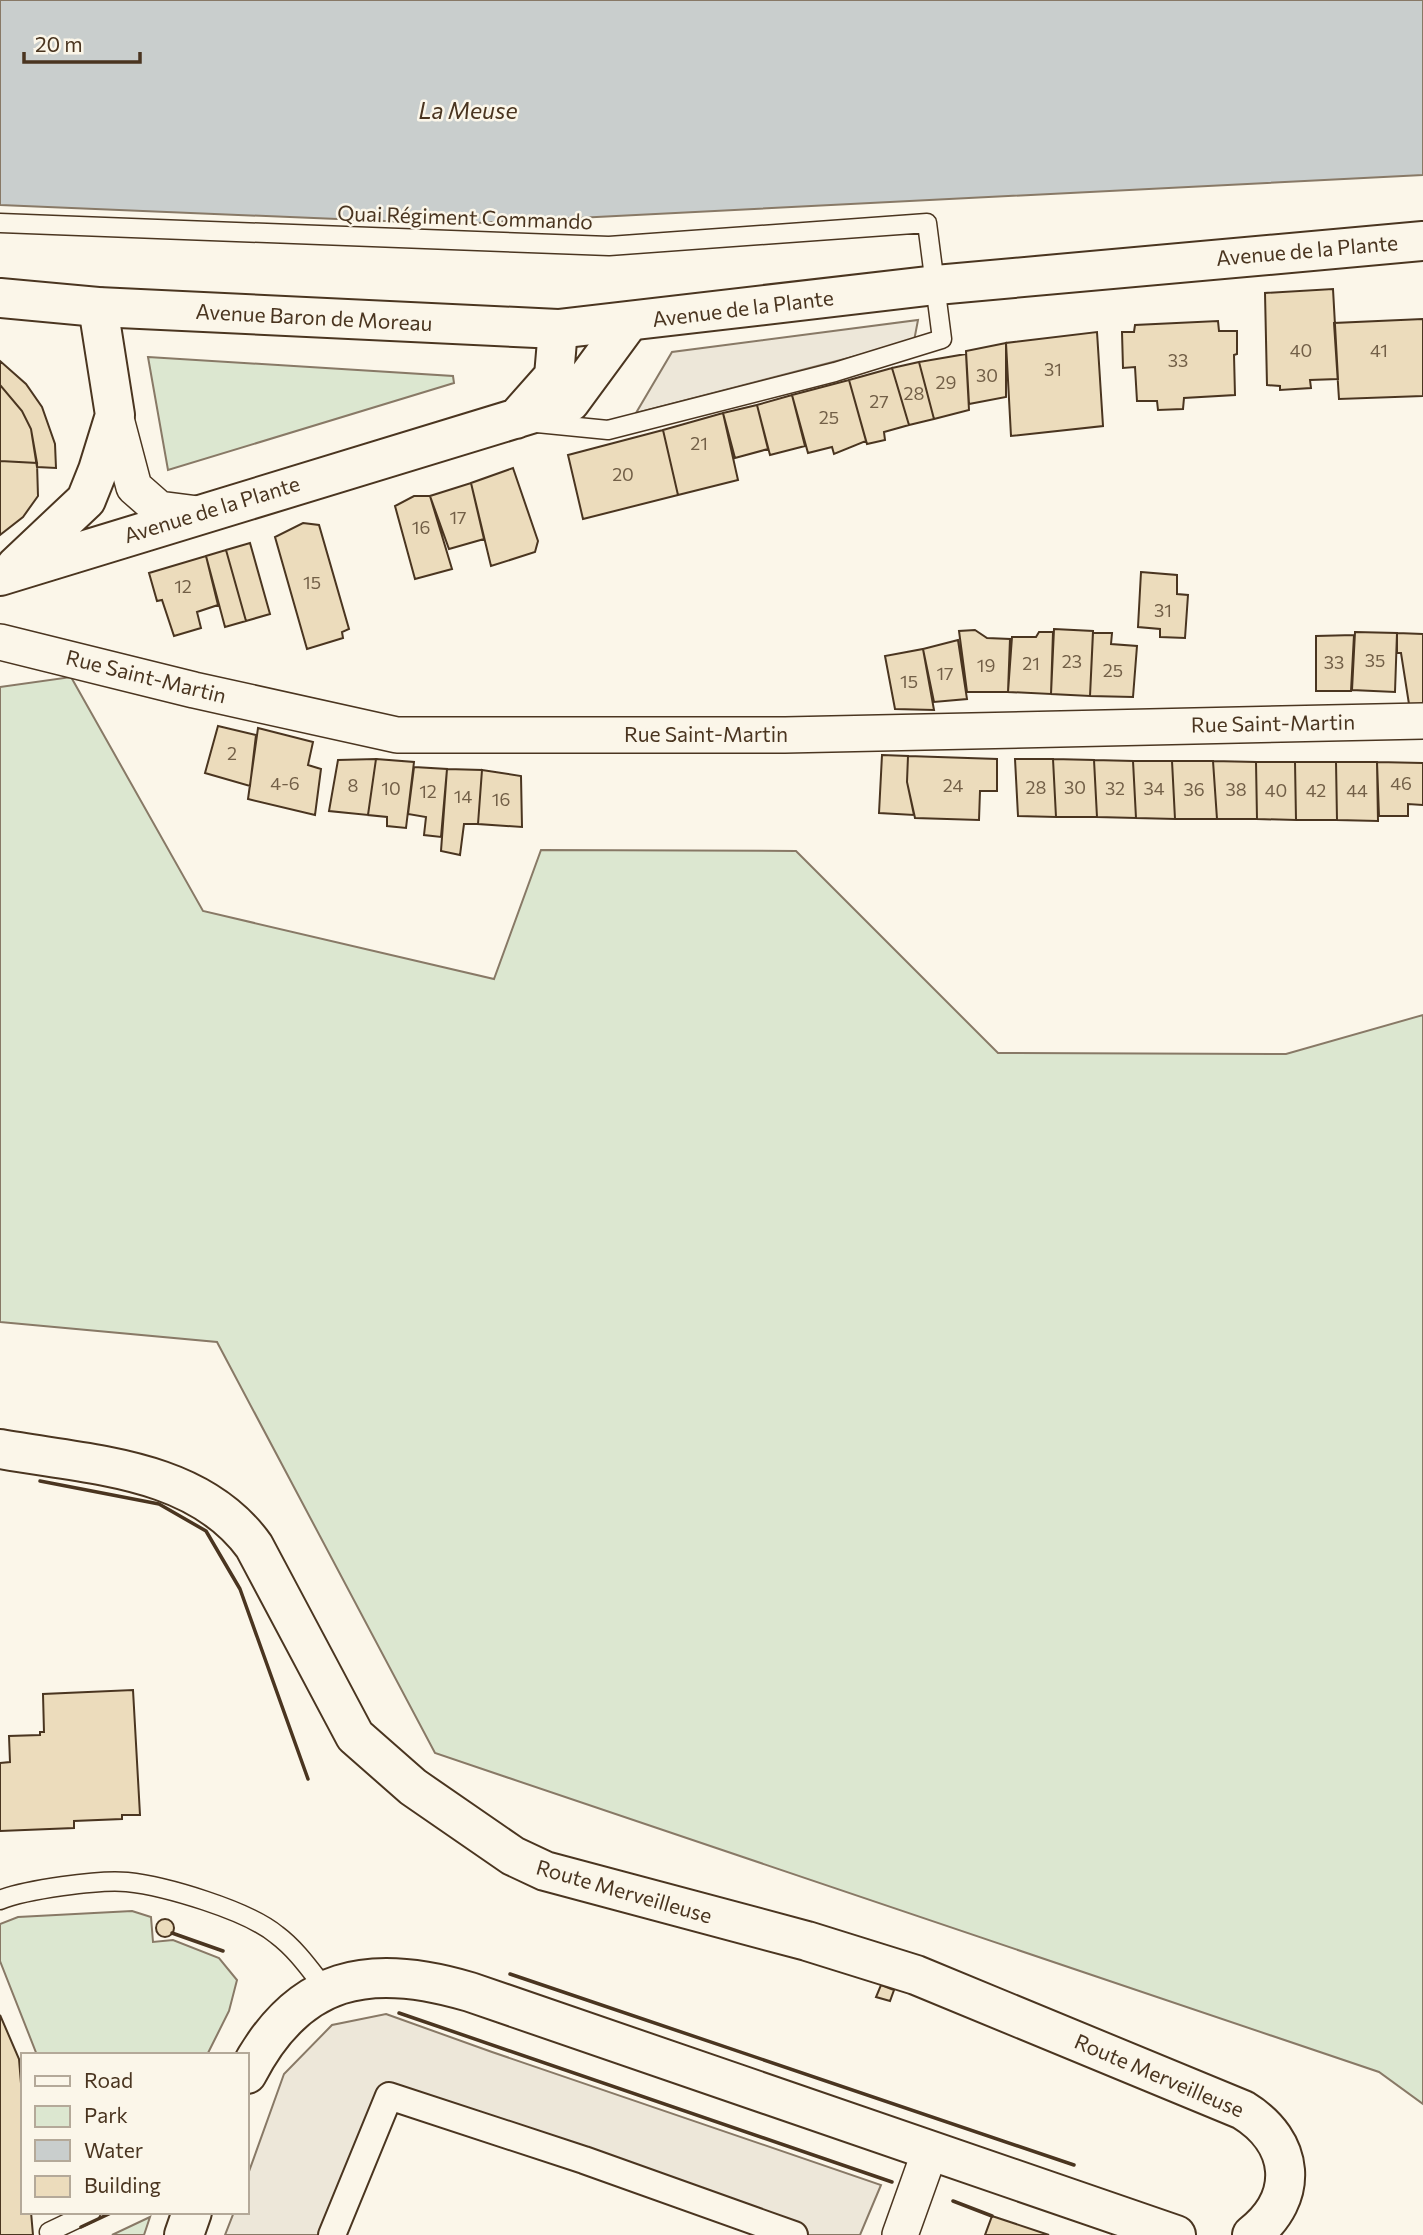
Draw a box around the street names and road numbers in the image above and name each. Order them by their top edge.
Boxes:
street label: Quai Régiment Commando [337,200,593,233]
street label: Avenue de la Plante [1215,229,1399,270]
street label: Avenue de la Plante [651,284,835,331]
street label: Avenue Baron de Moreau [195,298,433,335]
street label: Avenue de la Plante [121,470,303,547]
street label: Rue Saint-Martin [64,644,229,708]
street label: Rue Saint-Martin [1191,709,1355,736]
street label: Rue Saint-Martin [624,721,788,746]
street label: Route Merveilleuse [534,1853,715,1928]
street label: Route Merveilleuse [1071,2028,1248,2122]

